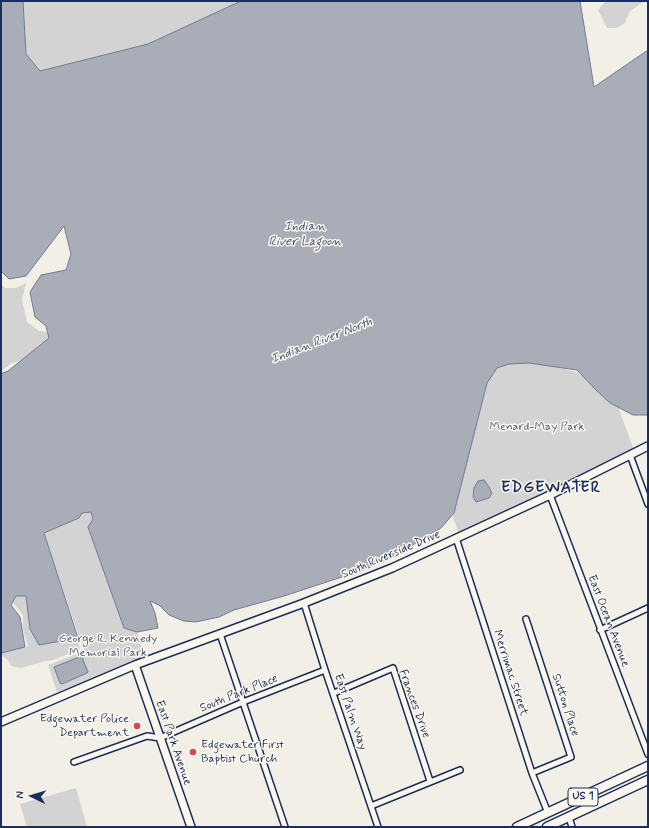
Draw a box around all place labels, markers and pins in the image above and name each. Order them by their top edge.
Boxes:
place label: Edgewater Police Department [40,712,129,740]
marker: Edgewater Police Department [132,721,142,731]
place label: Edgewater First Baptist Church [201,738,284,766]
marker: Edgewater First Baptist Church [188,747,198,757]

